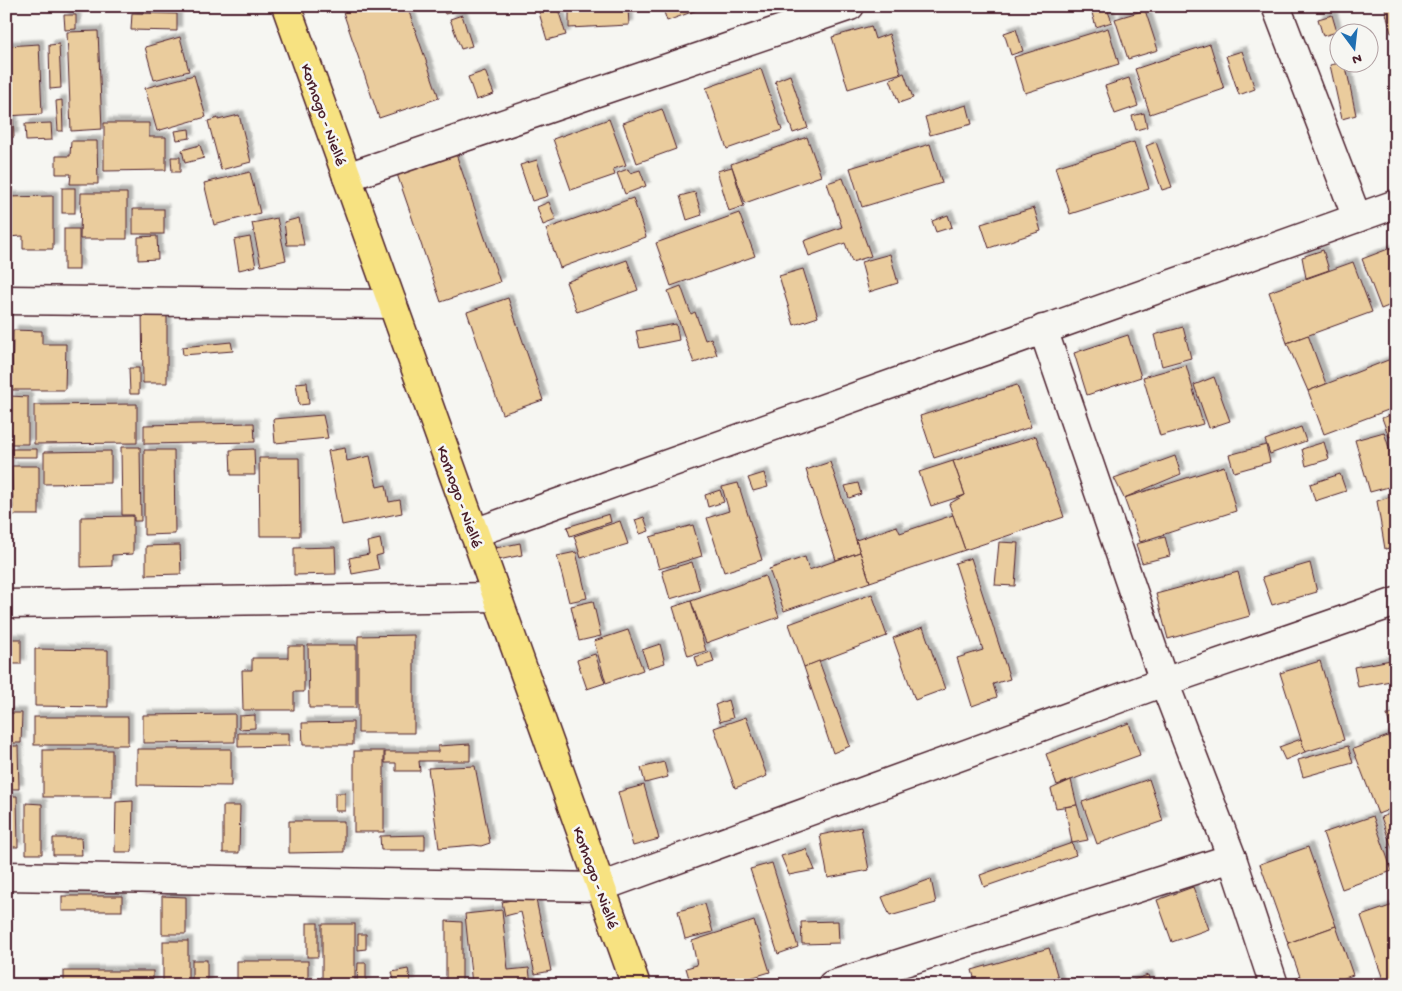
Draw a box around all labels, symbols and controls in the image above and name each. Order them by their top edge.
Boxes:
north arrow [1330,22,1380,72]
text: N [1350,49,1363,68]
street label: Korhogo - Niellé [294,62,349,169]
street label: Korhogo - Niellé [430,444,485,551]
street label: Korhogo - Niellé [566,825,621,932]

